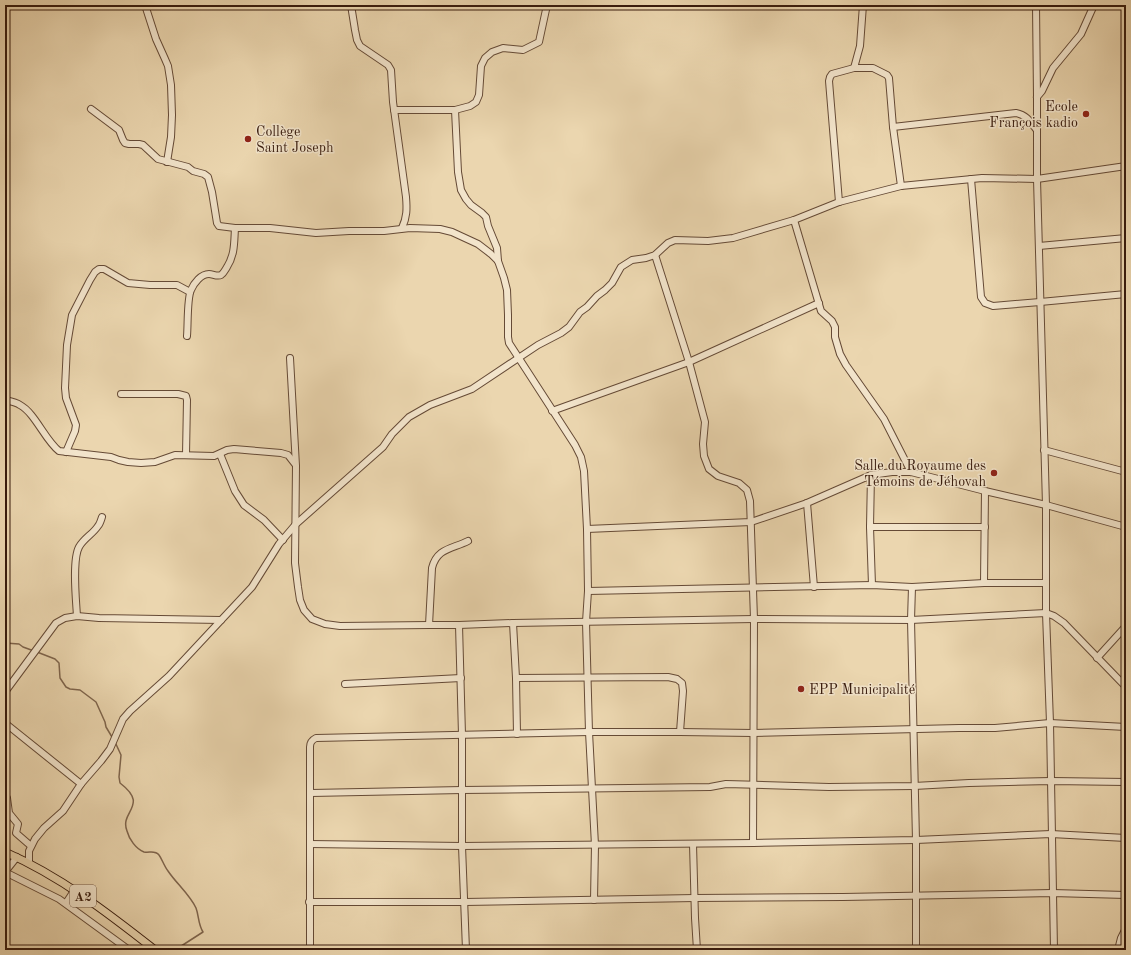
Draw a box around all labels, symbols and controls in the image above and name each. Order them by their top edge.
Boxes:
place label: Ecole François kadio [989,100,1078,130]
marker: Ecole François kadio [1081,109,1091,119]
place label: Collège Saint Joseph [256,125,334,155]
marker: Collège Saint Joseph [243,134,253,144]
place label: Salle du Royaume des Témoins de Jéhovah [854,459,986,489]
marker: Salle du Royaume des Témoins de Jéhovah [989,468,999,478]
place label: EPP Municipalité [809,683,915,697]
marker: EPP Municipalité [796,684,806,694]
road number: A2 [70,885,96,907]

